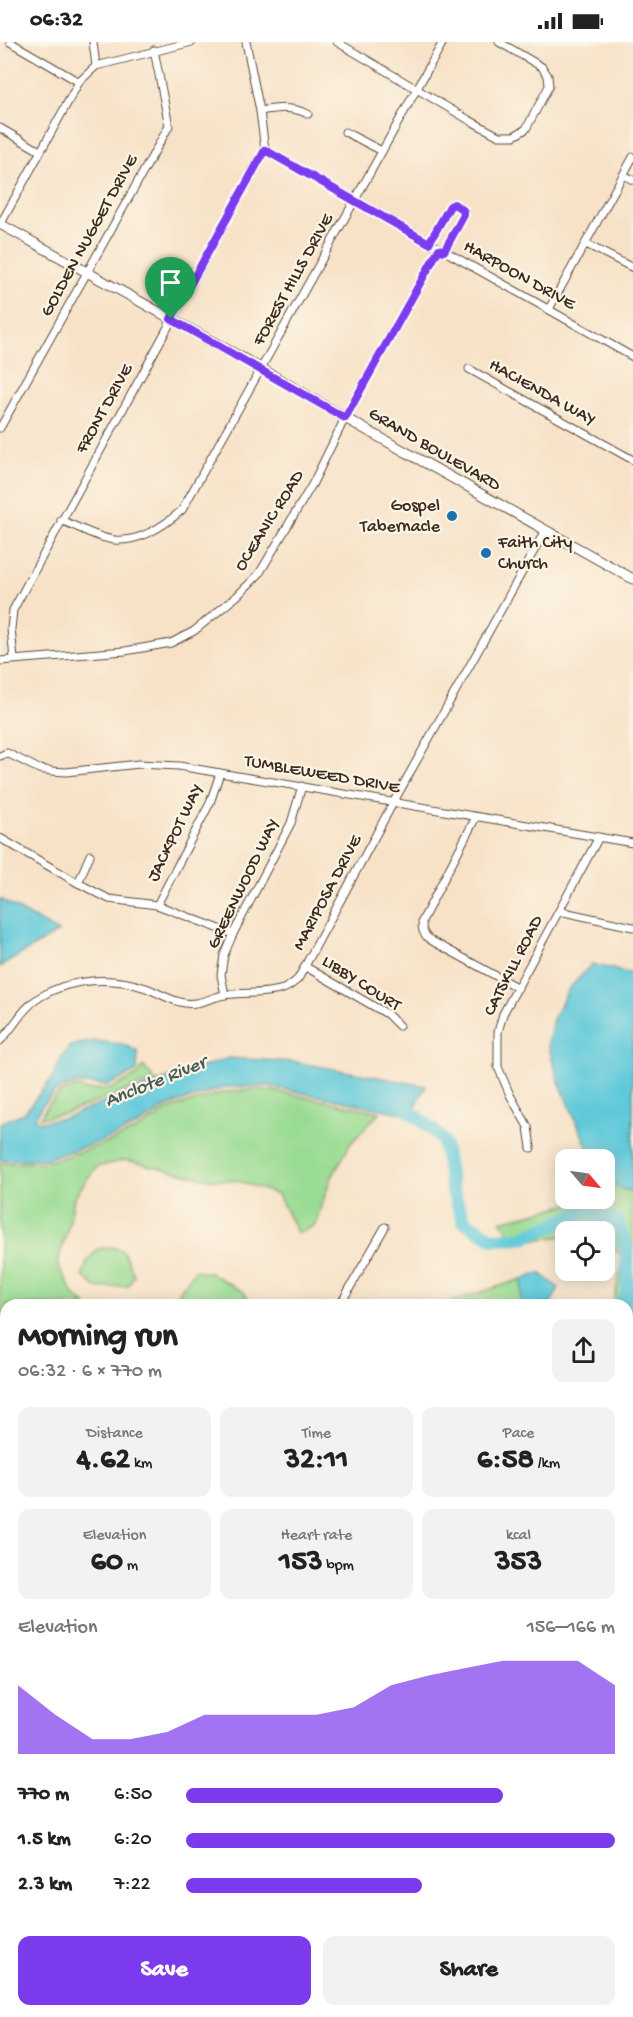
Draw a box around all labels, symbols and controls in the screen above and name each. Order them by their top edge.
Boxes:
text: 06:32 [30,8,83,34]
street label: GOLDEN NUGGET DRIVE [37,151,144,321]
street label: FOREST HILLS DRIVE [249,210,339,350]
street label: HARPOON DRIVE [459,237,579,316]
pin [145,257,196,319]
icon: arrive [154,266,187,299]
street label: HACIENDA WAY [485,355,599,431]
street label: FRONT DRIVE [71,360,139,458]
street label: GRAND BOULEVARD [364,404,504,497]
street label: OCEANIC ROAD [231,466,310,575]
place label: Gospel Tabernacle [359,496,441,538]
marker: Gospel Tabernacle [445,509,459,523]
place label: Faith City Church [497,533,572,575]
marker: Faith City Church [479,546,493,560]
street label: TUMBLEWEED DRIVE [242,751,402,799]
street label: JACKPOT WAY [143,781,209,885]
street label: GREENWOOD WAY [203,815,285,953]
street label: MARIPOSA DRIVE [289,831,368,954]
street label: CATSKILL ROAD [480,912,548,1020]
street label: LIBBY COURT [318,951,405,1017]
water label: Anclote River [102,1051,214,1114]
north arrow [555,1149,615,1209]
map controls [555,1149,615,1281]
button: locate [555,1221,615,1281]
text: Morning run [18,1319,178,1357]
button: share [552,1319,615,1382]
text: 06:32 · 6 × 770 m [18,1361,162,1384]
text: Distance [86,1425,143,1444]
text: Time [302,1425,331,1444]
text: Pace [503,1425,534,1444]
text: 4.62 [77,1444,130,1479]
text: 32:11 [285,1444,348,1479]
text: 6:58 [477,1444,534,1479]
text: km [130,1455,152,1474]
text: /km [534,1455,560,1474]
text: Elevation [83,1527,146,1546]
text: Heart rate [281,1527,352,1546]
text: kcal [506,1527,531,1546]
text: 60 [91,1546,123,1581]
text: 153 [279,1546,323,1581]
text: 353 [495,1546,542,1581]
text: m [123,1557,138,1576]
text: bpm [323,1557,354,1576]
text: Elevation [18,1617,98,1640]
text: 156–166 m [527,1617,615,1640]
text: 770 m [18,1784,69,1807]
text: 6:50 [114,1784,152,1807]
text: 1.5 km [18,1829,71,1852]
text: 6:20 [114,1829,152,1852]
text: 2.3 km [18,1874,72,1897]
text: 7:22 [114,1874,150,1897]
button: Save [18,1936,311,2005]
button: Share [323,1936,615,2005]

